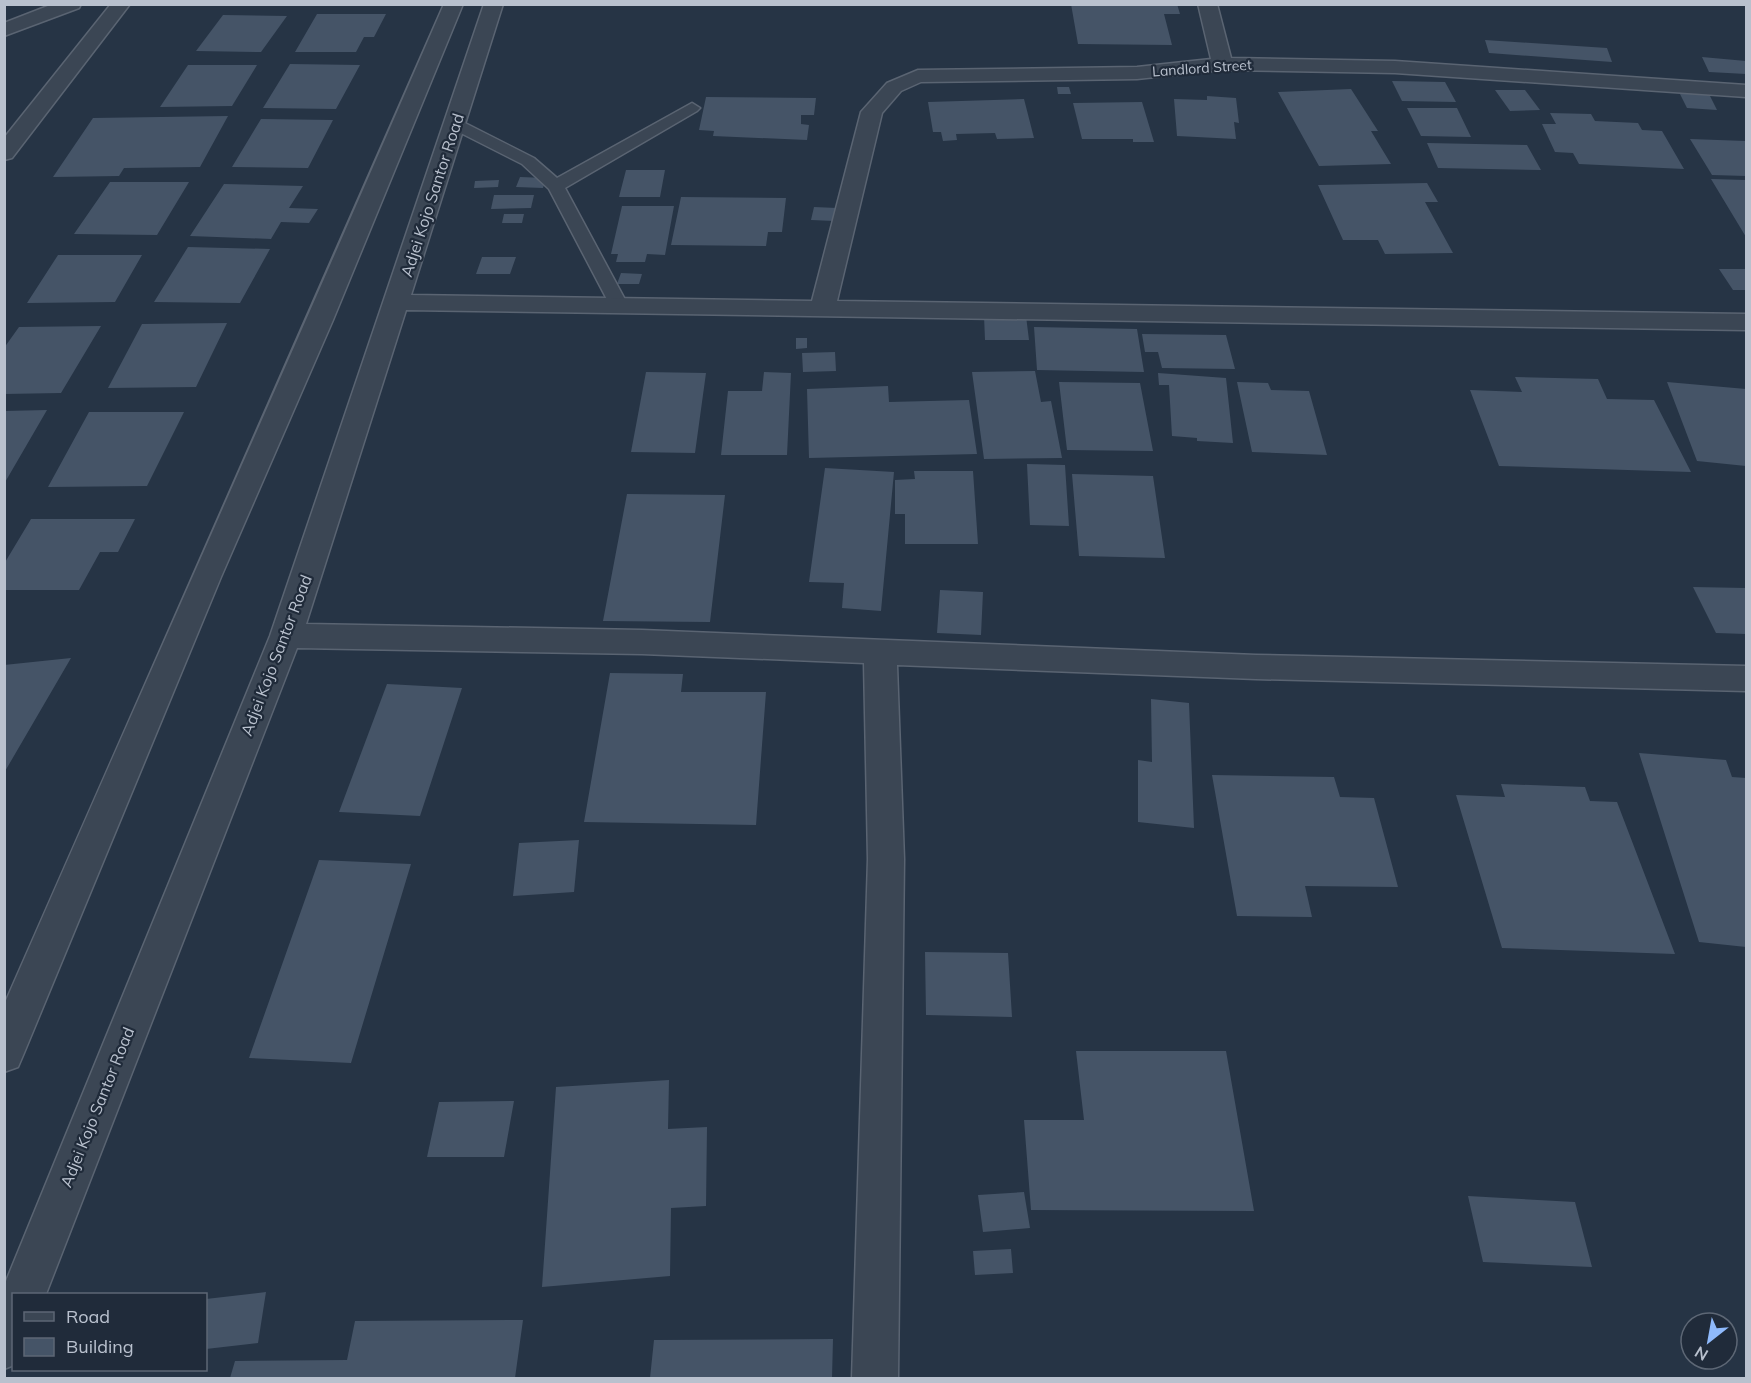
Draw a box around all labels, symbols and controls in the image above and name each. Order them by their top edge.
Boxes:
street label: Landlord Street [1152,56,1252,80]
street label: Adjei Kojo Santor Road [396,111,468,279]
street label: Adjei Kojo Santor Road [236,572,316,738]
street label: Adjei Kojo Santor Road [56,1024,138,1190]
legend [12,1293,207,1371]
text: Road [66,1305,110,1328]
north arrow [1679,1311,1739,1371]
text: Building [66,1335,134,1358]
text: N [1691,1342,1712,1366]

